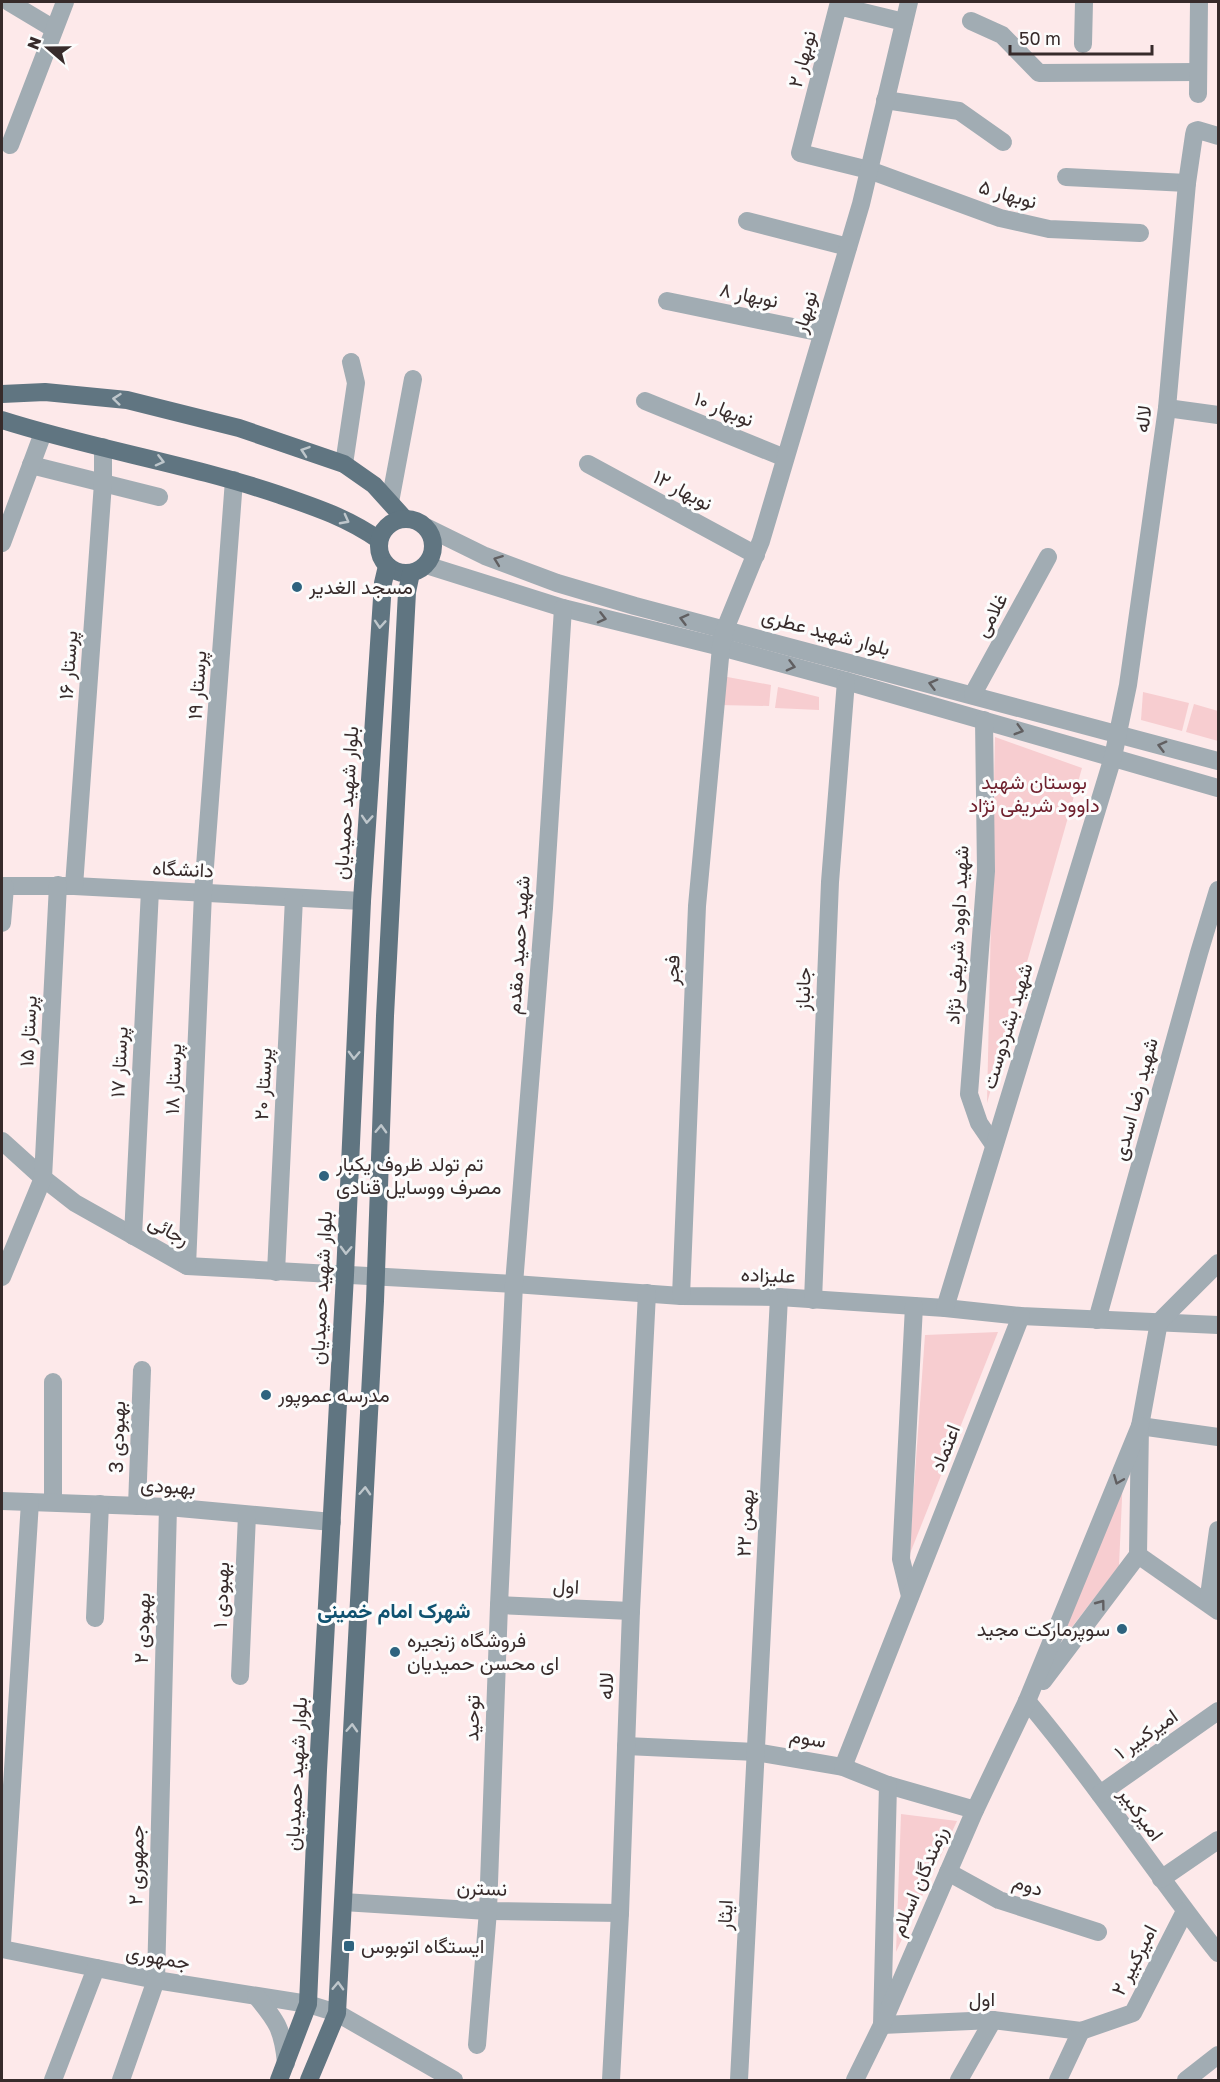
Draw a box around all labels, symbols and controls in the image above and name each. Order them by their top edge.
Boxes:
north arrow [18,18,78,78]
scale bar [1010,18,1152,56]
text: 50 m [1019,27,1061,49]
street label: نوبهار ۲ [782,28,822,90]
text: N [22,34,45,52]
street label: نوبهار ۵ [976,173,1040,215]
street label: نوبهار ۸ [717,276,781,314]
street label: نوبهار [786,288,823,337]
street label: نوبهار ۱۰ [690,385,758,433]
one-way arrow [113,393,122,406]
street label: لاله [1128,404,1156,434]
one-way arrow [300,445,311,458]
one-way arrow [154,454,164,467]
street label: نوبهار ۱۲ [649,464,717,516]
one-way arrow [339,513,350,524]
one-way arrow [493,555,504,568]
place label: مسجد الغدیر [308,574,413,600]
marker: مسجد الغدیر [290,580,304,594]
street label: غلامی [968,588,1013,641]
street label: بلوار شهید عطری [759,602,893,662]
one-way arrow [597,611,607,624]
one-way arrow [679,613,689,626]
one-way arrow [374,620,387,629]
street label: پرستار ۱۶ [53,630,84,700]
street label: پرستار ۱۹ [182,650,213,720]
one-way arrow [785,659,796,671]
one-way arrow [928,679,939,691]
one-way arrow [1014,723,1024,735]
street label: بلوار شهید حمیدیان [328,725,364,881]
one-way arrow [1157,741,1168,753]
park label: بوستان شهید داوود شریفی نژاد [968,769,1100,818]
one-way arrow [361,814,374,823]
street label: شهید داوود شریفی نژاد [939,845,975,1025]
street label: دانشگاه [152,854,214,882]
street label: شهید حمید مقدم [500,874,536,1016]
street label: فجر [658,954,686,987]
street label: شهید بشردوست [976,960,1038,1092]
street label: جانباز [789,967,817,1012]
street label: پرستار ۱۵ [13,995,44,1067]
street label: پرستار ۱۷ [104,1026,135,1098]
street label: شهید رضا اسدی [1106,1035,1164,1163]
street label: پرستار ۱۸ [159,1043,188,1115]
street label: پرستار ۲۰ [248,1047,279,1121]
one-way arrow [348,1051,361,1060]
one-way arrow [375,1124,388,1133]
place label: تم تولد ظروف یکبار مصرف ووسایل قنادی [335,1151,501,1200]
marker: تم تولد ظروف یکبار مصرف ووسایل قنادی [317,1169,331,1183]
street label: رجائی [144,1208,194,1252]
street label: بلوار شهید حمیدیان [304,1210,338,1366]
one-way arrow [340,1246,353,1255]
street label: علیزاده [740,1261,796,1289]
place label: مدرسه عموپور [277,1382,390,1409]
marker: مدرسه عموپور [259,1388,273,1402]
street label: بهبودی 3 [103,1401,131,1473]
street label: اعتماد [924,1421,964,1475]
street label: بهبودی [139,1471,197,1501]
one-way arrow [1113,1474,1125,1485]
one-way arrow [359,1487,372,1496]
street label: ۲۲ بهمن [730,1489,760,1557]
street label: بهبودی ۱ [207,1561,235,1629]
street label: اول [552,1572,580,1600]
street label: بهبودی ۲ [128,1592,156,1664]
district label: شهرک امام خمینی [317,1597,471,1625]
one-way arrow [1093,1600,1104,1611]
place label: سوپرمارکت مجید [977,1616,1110,1643]
marker: سوپرمارکت مجید [1115,1622,1129,1636]
place label: فروشگاه زنجیره ای محسن حمیدیان [407,1627,559,1675]
marker: فروشگاه زنجیره ای محسن حمیدیان [388,1645,402,1659]
street label: لاله [593,1672,617,1700]
street label: توحید [458,1694,486,1742]
street label: بلوار شهید حمیدیان [279,1696,313,1852]
street label: امیرکبیر ۱ [1109,1703,1183,1765]
street label: سوم [788,1722,828,1754]
one-way arrow [345,1723,358,1732]
street label: امیرکبیر [1112,1781,1169,1846]
street label: رزمندگان اسلام [884,1822,954,1940]
street label: جمهوری ۲ [122,1825,150,1905]
street label: دوم [1010,1868,1046,1902]
street label: نسترن [456,1874,508,1902]
street label: ایثار [711,1899,739,1932]
street label: امیرکبیر ۲ [1105,1920,1163,2000]
place label: ایستگاه اتوبوس [361,1933,484,1959]
street label: جمهوری [124,1939,192,1975]
marker: ایستگاه اتوبوس [342,1939,356,1953]
one-way arrow [332,1981,345,1990]
street label: اول [969,1986,995,2012]

